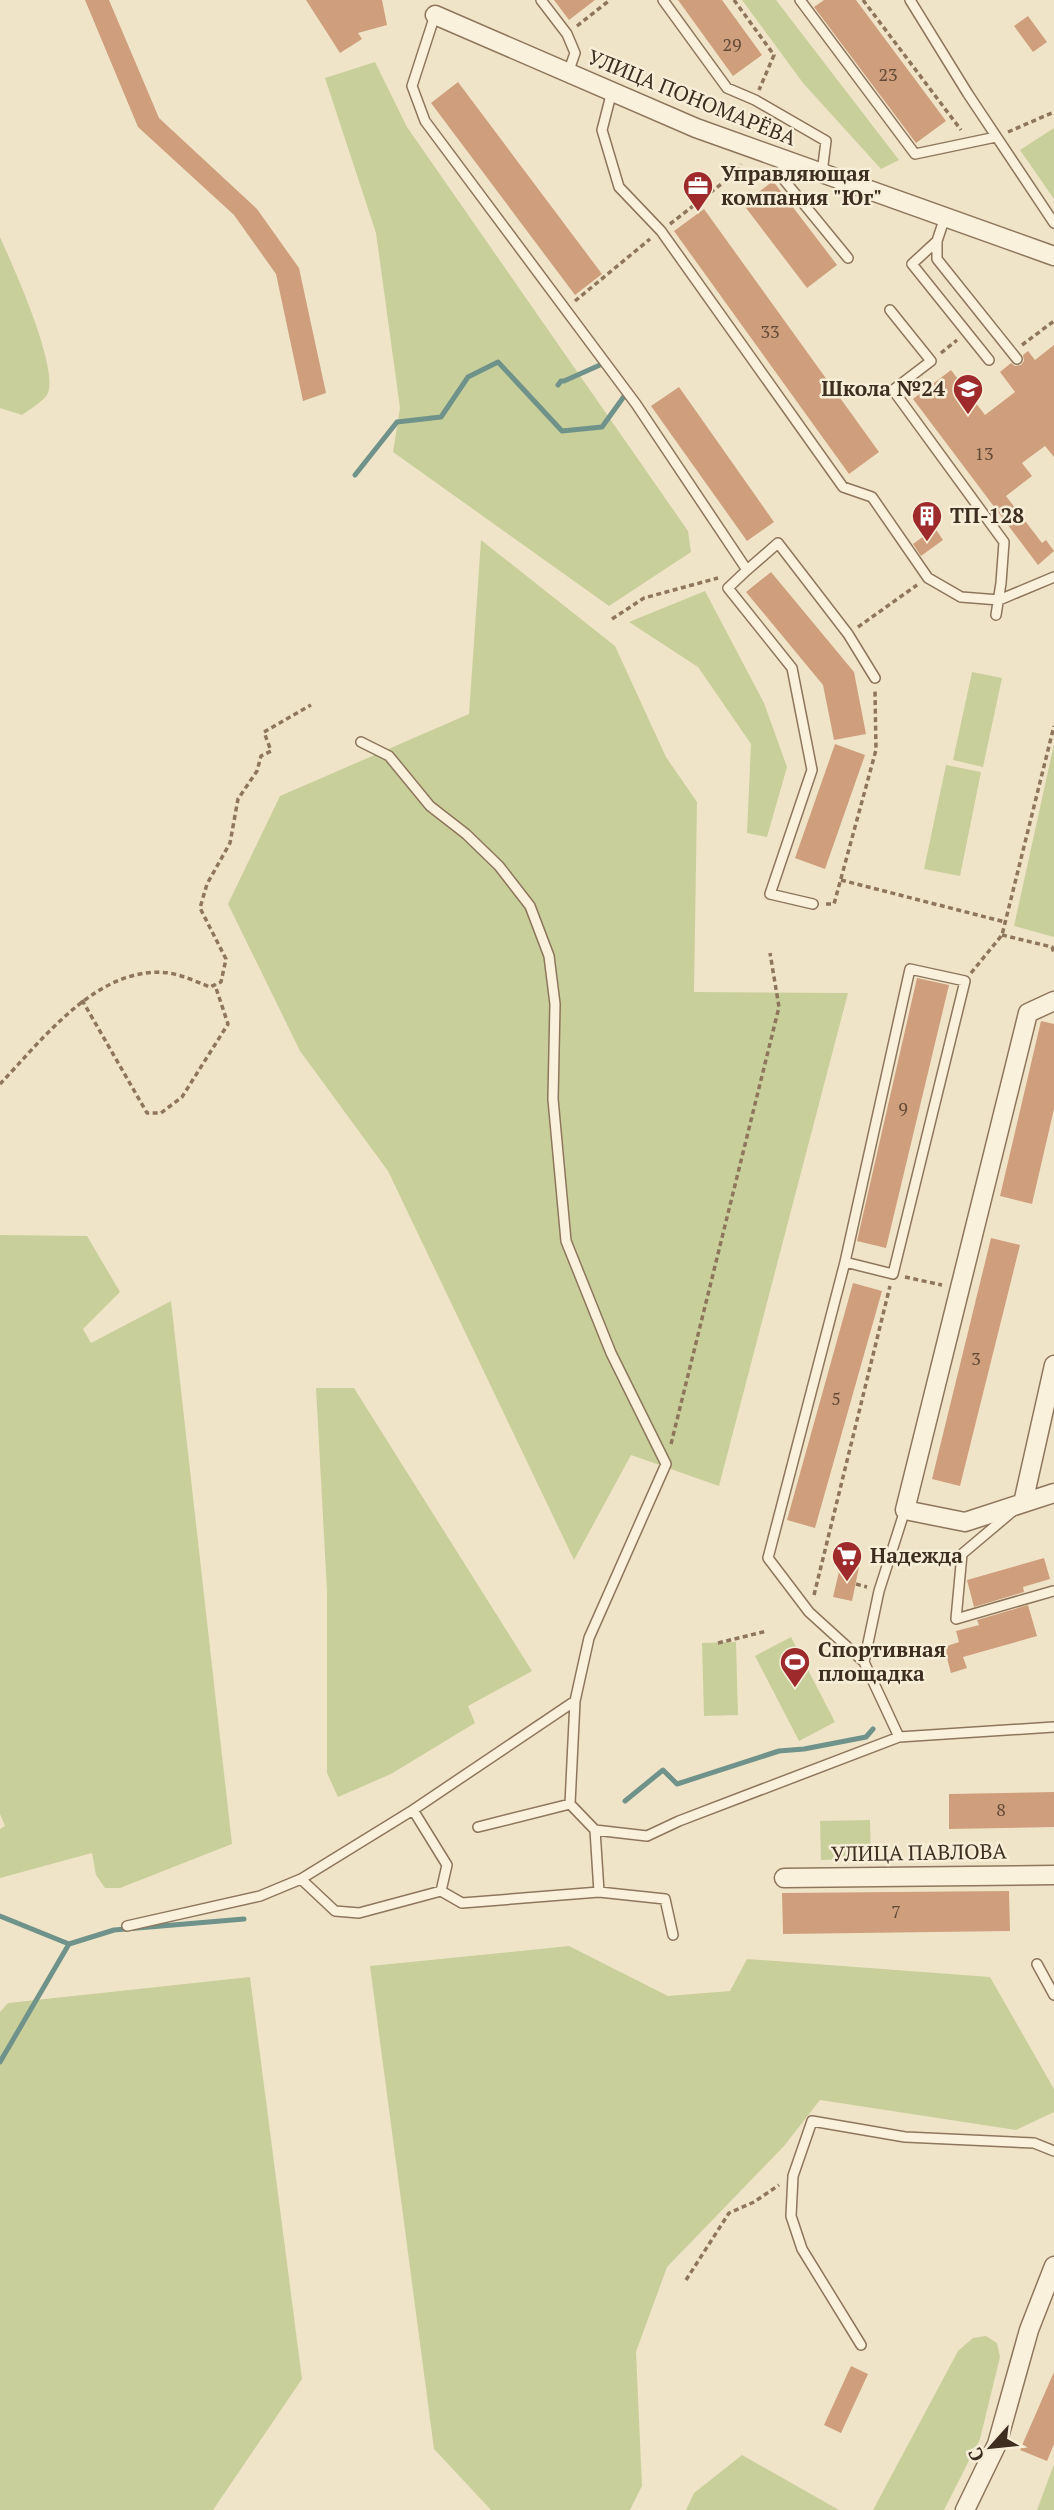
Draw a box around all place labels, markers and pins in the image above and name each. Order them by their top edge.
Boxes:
place label: Управляющая компания "Юг" [721,159,882,211]
office icon: Управляющая компания "Юг" [681,169,715,213]
school or university icon: Школа №24 [951,372,985,416]
place label: Школа №24 [822,374,945,402]
building icon: ТП-128 [910,499,944,543]
place label: ТП-128 [950,501,1024,529]
supermarket icon: Надежда [830,1539,864,1583]
place label: Надежда [870,1541,963,1569]
place label: Спортивная площадка [818,1635,946,1687]
sports icon: Спортивная площадка [778,1645,812,1689]

